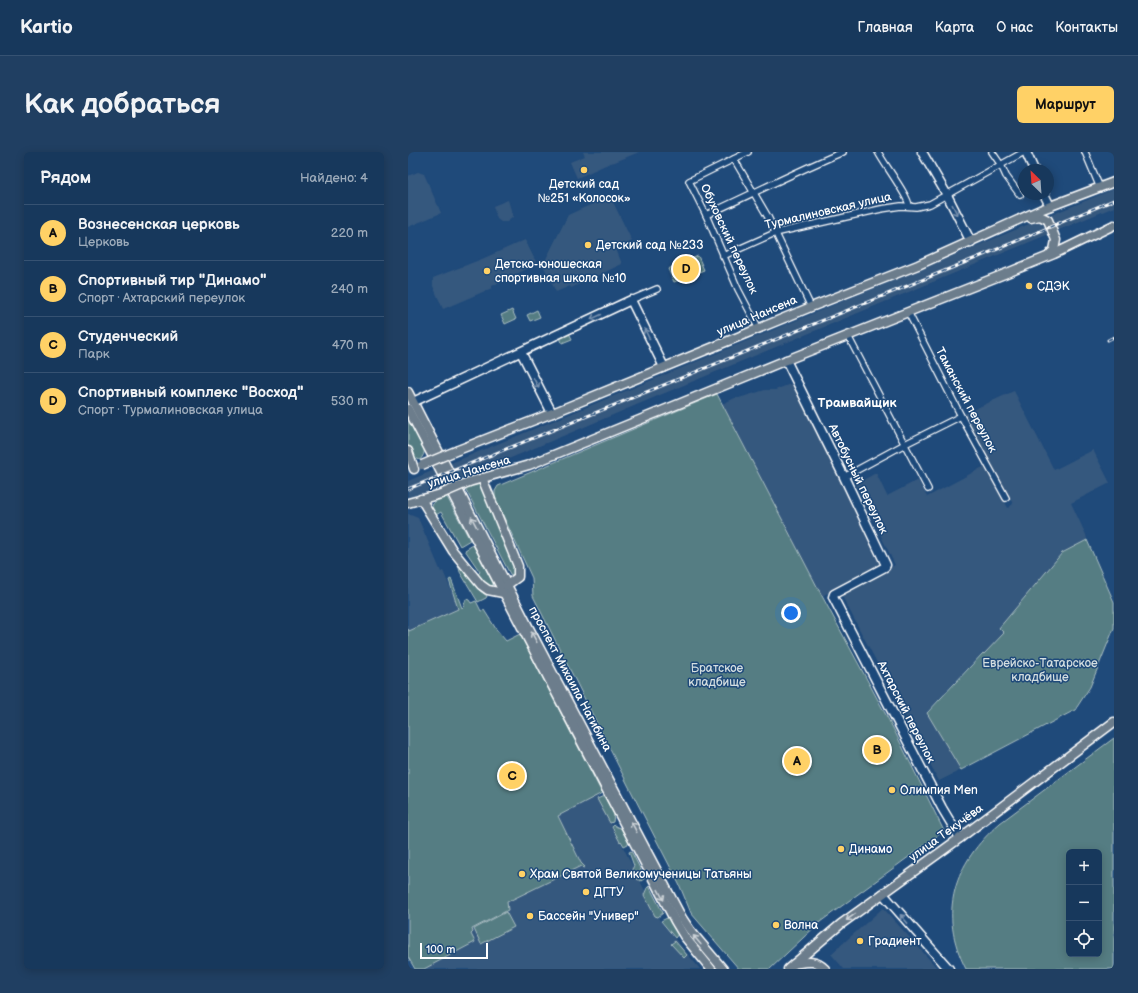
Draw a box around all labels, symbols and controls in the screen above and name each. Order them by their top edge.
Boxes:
text: Kartio [20,16,73,39]
text: Главная [858,19,913,36]
text: Карта [935,19,974,36]
text: О нас [996,19,1033,36]
text: Контакты [1055,19,1118,36]
button: Маршрут [1017,86,1114,123]
text: Как добраться [24,88,221,121]
north arrow [1018,164,1054,200]
marker: Детский сад №251 «Колосок» [579,165,589,175]
text: Рядом [40,168,91,188]
text: Найдено: 4 [300,170,368,186]
place label: Детский сад №251 «Колосок» [537,177,631,206]
street label: Обуховский переулок [697,182,761,297]
street label: Турмалиновская улица [763,189,893,233]
one-way arrow [952,204,959,216]
text: Вознесенская церковь [78,215,240,234]
text: A [49,225,57,241]
text: 220 m [331,225,368,241]
text: Церковь [78,234,129,250]
place label: Детский сад №233 [596,238,704,253]
marker: Детский сад №233 [583,240,593,250]
pin: D [673,254,699,284]
place label: Детско-юношеская спортивная школа №10 [495,257,626,286]
marker: Детско-юношеская спортивная школа №10 [482,266,492,276]
text: Спортивный тир "Динамо" [78,271,266,290]
place label: СДЭК [1037,279,1070,294]
text: B [48,281,58,297]
text: 240 m [331,281,368,297]
marker: СДЭК [1024,281,1034,291]
text: Спорт · Ахтарский переулок [78,290,245,306]
street label: улица Нансена [715,292,799,340]
one-way arrow [590,314,602,321]
text: Студенческий [78,327,178,346]
one-way arrow [643,328,650,340]
text: C [48,337,58,353]
text: 470 m [332,337,368,353]
street label: Таманский переулок [932,345,1000,456]
text: Парк [78,346,110,362]
one-way arrow [533,377,541,389]
text: Спортивный комплекс "Восход" [78,383,303,402]
text: D [48,393,58,409]
text: 530 m [331,393,368,409]
district label: Трамвайщик [817,395,897,411]
text: Спорт · Турмалиновская улица [78,402,263,418]
street label: Автобусный переулок [824,421,891,537]
street label: улица Нансена [426,452,512,492]
one-way arrow [470,516,478,528]
your location [781,603,801,623]
street label: проспект Михаила Нагибина [525,604,615,754]
one-way arrow [530,631,537,643]
park label: Еврейско-Татарское кладбище [982,656,1098,685]
street label: Ахтарский переулок [873,657,939,766]
park label: Братское кладбище [688,661,746,690]
pin: B [864,735,890,765]
pin: A [784,746,810,776]
pin: C [499,761,525,791]
place label: Олимпия Men [900,783,978,798]
marker: Олимпия Men [887,785,897,795]
street label: улица Текучёва [906,801,986,865]
one-way arrow [629,821,637,833]
place label: Динамо [849,842,892,857]
marker: Динамо [836,844,846,854]
map controls [1066,849,1102,957]
button: + [1066,849,1102,885]
place label: Храм Святой Великомученицы Татьяны [530,867,752,882]
marker: Храм Святой Великомученицы Татьяны [517,869,527,879]
place label: ДГТУ [594,885,624,900]
button: − [1066,885,1102,921]
marker: ДГТУ [581,887,591,897]
one-way arrow [658,889,666,901]
place label: Бассейн "Универ" [538,909,639,924]
marker: Бассейн "Универ" [525,911,535,921]
one-way arrow [846,913,857,921]
one-way arrow [900,913,909,924]
place label: Волна [784,918,818,933]
marker: Волна [771,920,781,930]
button: locate [1066,921,1102,957]
one-way arrow [693,934,702,945]
place label: Градиент [868,934,922,949]
marker: Градиент [855,936,865,946]
scale bar [420,941,488,960]
text: 100 m [426,943,455,956]

